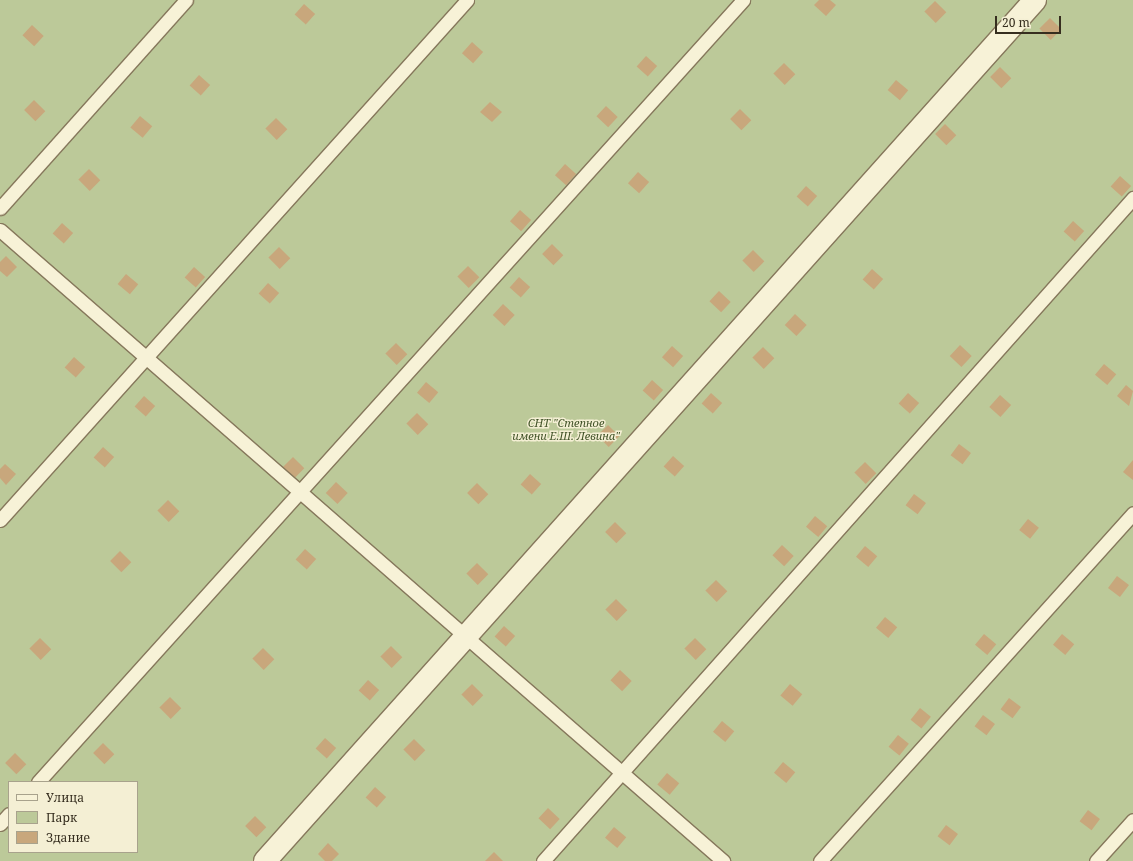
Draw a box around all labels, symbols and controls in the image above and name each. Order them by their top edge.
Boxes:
scale bar [997,8,1063,34]
text: 20 m [1002,14,1030,31]
park label: СНТ "Степное имени Е.Ш. Левина" [512,417,620,443]
legend [8,781,138,853]
text: Улица [46,789,84,806]
text: Парк [46,809,77,826]
text: Здание [46,829,90,846]

